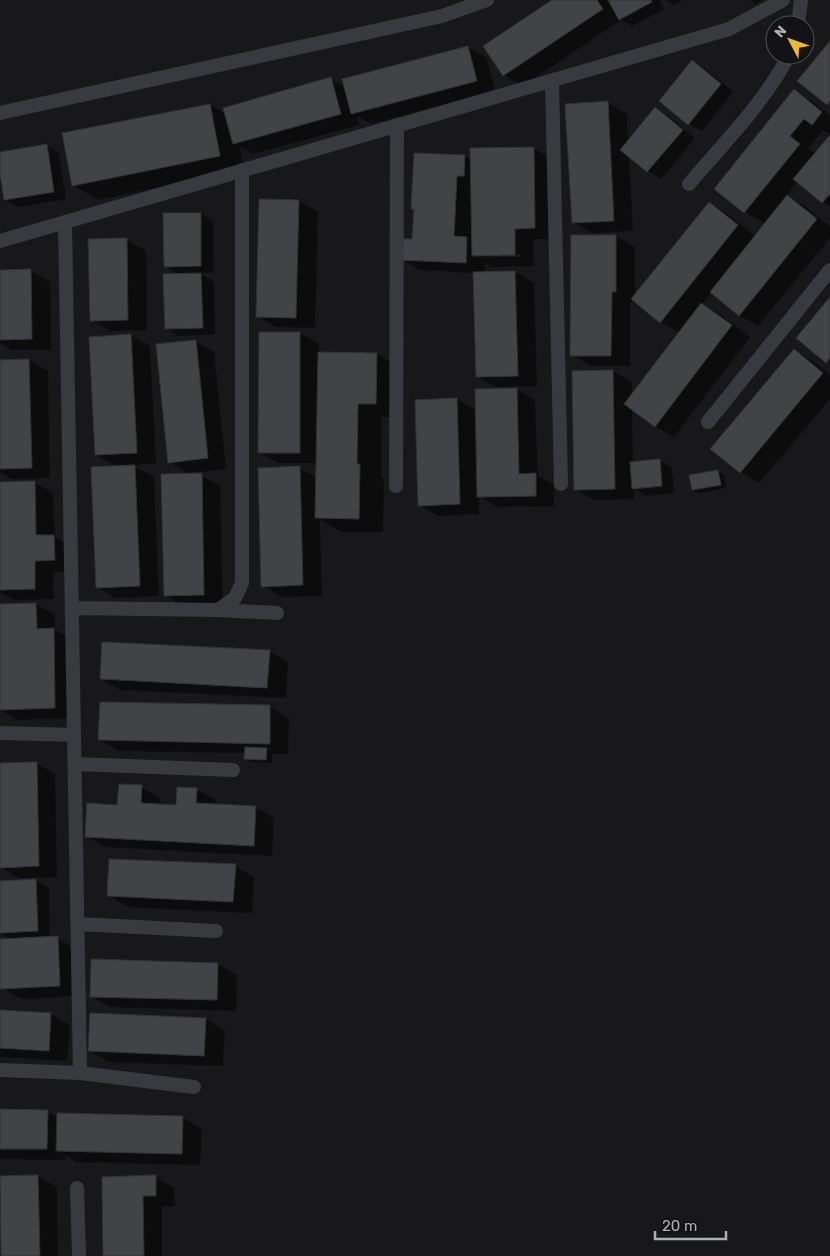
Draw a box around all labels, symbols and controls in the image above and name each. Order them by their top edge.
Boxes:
north arrow [765,15,815,65]
text: N [771,22,790,41]
scale bar [655,1208,726,1240]
text: 20 m [662,1217,697,1235]

